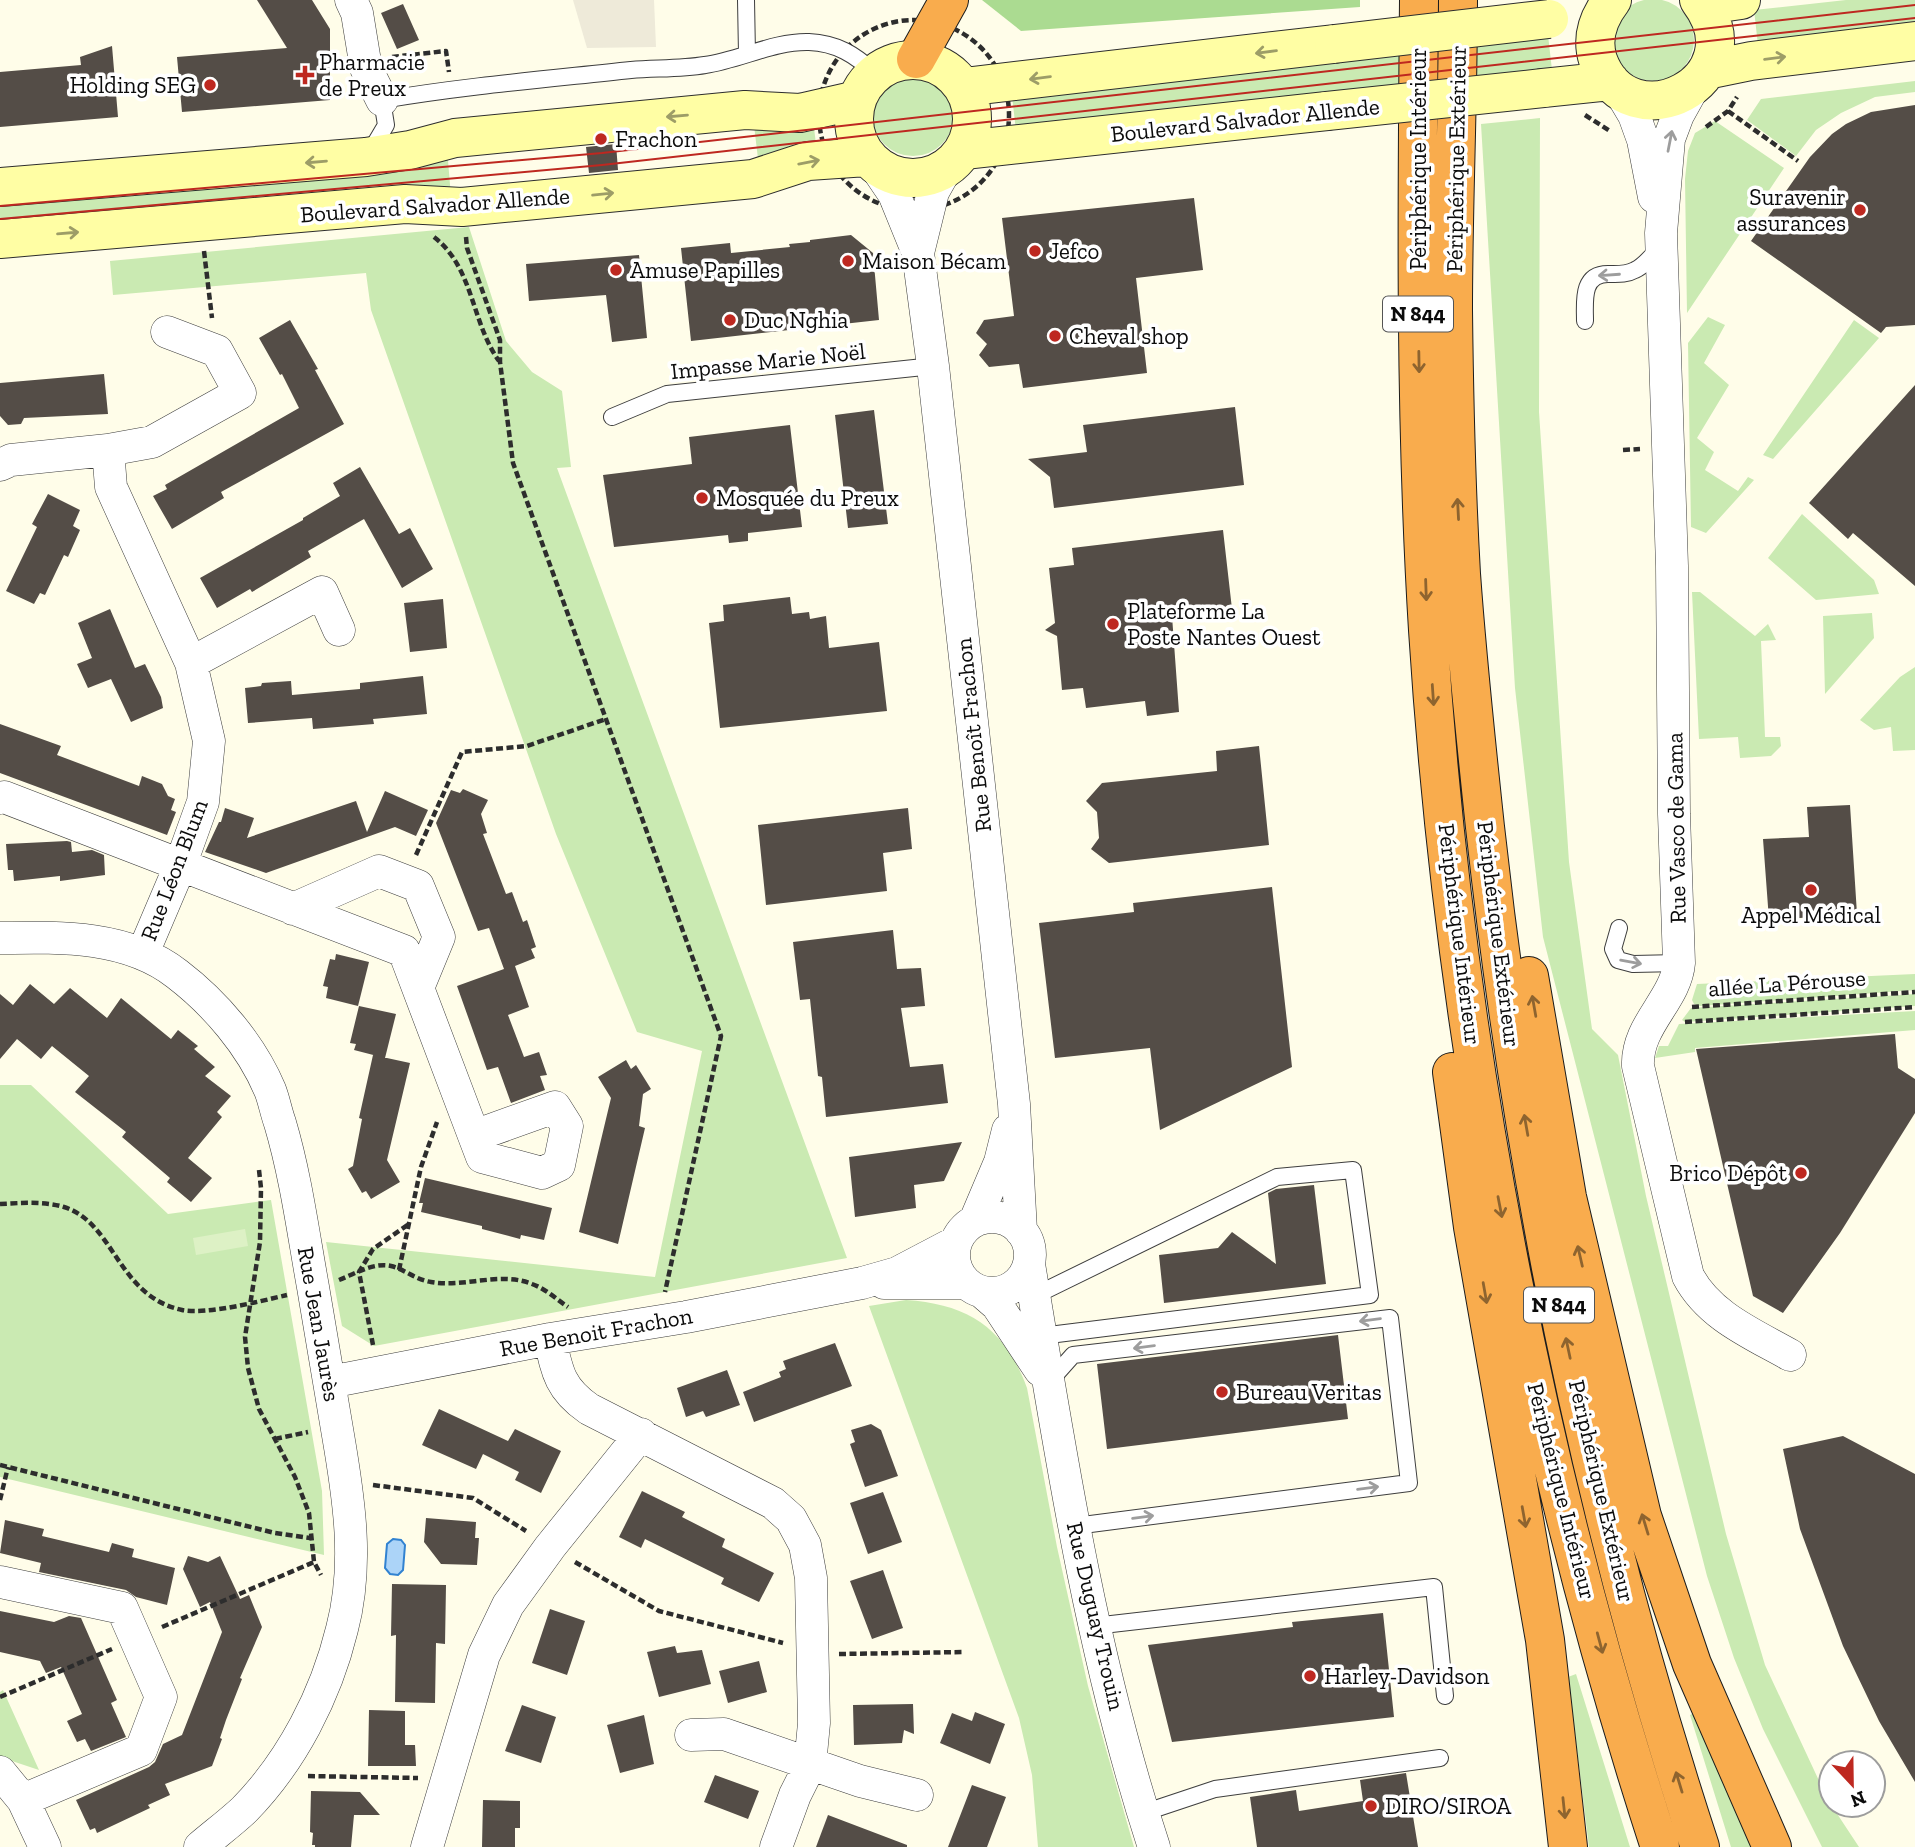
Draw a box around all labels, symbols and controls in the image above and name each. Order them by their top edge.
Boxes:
one-way arrow [1255,45,1278,58]
street label: Périphérique Extérieur [1440,45,1472,273]
place label: Pharmacie de Preux [319,48,425,102]
street label: Périphérique Intérieur [1404,48,1432,270]
one-way arrow [1763,52,1785,65]
marker: Pharmacie de Preux [297,67,313,83]
place label: Holding SEG [70,71,196,99]
one-way arrow [1029,71,1052,84]
marker: Holding SEG [202,77,218,93]
street label: Boulevard Salvador Allende [1109,92,1381,148]
one-way arrow [666,110,689,123]
place label: Frachon [615,125,697,153]
one-way arrow [1664,130,1678,153]
marker: Frachon [593,131,609,147]
one-way arrow [305,155,328,168]
one-way arrow [797,155,820,169]
street label: Boulevard Salvador Allende [299,182,571,228]
place label: Suravenir assurances [1736,183,1846,237]
one-way arrow [592,187,614,200]
marker: Suravenir assurances [1852,202,1868,218]
one-way arrow [56,226,79,239]
place label: Jefco [1049,237,1099,265]
marker: Jefco [1027,243,1043,259]
place label: Maison Bécam [862,247,1006,275]
marker: Maison Bécam [840,253,856,269]
place label: Amuse Papilles [630,256,780,284]
marker: Amuse Papilles [608,262,624,278]
one-way arrow [1598,268,1621,281]
road number: N 844 [1383,296,1453,332]
place label: Duc Nghia [744,306,848,334]
marker: Duc Nghia [722,312,738,328]
place label: Cheval shop [1069,322,1189,350]
marker: Cheval shop [1047,328,1063,344]
street label: Impasse Marie Noël [669,337,867,385]
one-way arrow [1412,350,1425,373]
place label: Mosquée du Preux [716,484,899,512]
marker: Mosquée du Preux [694,490,710,506]
one-way arrow [1452,498,1465,521]
one-way arrow [1420,578,1433,601]
place label: Plateforme La Poste Nantes Ouest [1127,597,1321,651]
marker: Plateforme La Poste Nantes Ouest [1105,616,1121,632]
street label: Rue Benoît Frachon [949,637,997,833]
one-way arrow [1427,683,1440,706]
street label: Rue Vasco de Gama [1660,732,1692,924]
street label: Rue Léon Blum [134,795,214,945]
street label: Périphérique Extérieur [1471,819,1527,1049]
street label: Périphérique Intérieur [1433,822,1487,1046]
marker: Appel Médical [1803,882,1819,898]
place label: Appel Médical [1741,901,1881,929]
one-way arrow [1619,956,1642,969]
street label: allée La Pérouse [1707,964,1867,1002]
one-way arrow [1527,995,1540,1018]
one-way arrow [1518,1114,1532,1137]
place label: Brico Dépôt [1669,1159,1787,1187]
marker: Brico Dépôt [1793,1165,1809,1181]
one-way arrow [1494,1195,1508,1218]
street label: Rue Jean Jaurès [292,1244,346,1404]
one-way arrow [1573,1245,1587,1268]
one-way arrow [1479,1281,1492,1304]
road number: N 844 [1524,1288,1594,1322]
street label: Rue Benoit Frachon [498,1301,694,1363]
one-way arrow [1359,1314,1382,1327]
one-way arrow [1560,1337,1574,1360]
one-way arrow [1133,1340,1156,1353]
street label: Périphérique Extérieur [1563,1377,1641,1605]
place label: Bureau Veritas [1236,1378,1382,1406]
street label: Périphérique Intérieur [1521,1380,1603,1602]
marker: Bureau Veritas [1214,1384,1230,1400]
one-way arrow [1357,1482,1379,1495]
one-way arrow [1518,1506,1531,1528]
one-way arrow [1131,1510,1154,1523]
one-way arrow [1638,1514,1651,1536]
street label: Rue Duguay Trouin [1061,1519,1131,1713]
one-way arrow [1594,1631,1607,1654]
place label: Harley-Davidson [1324,1662,1489,1690]
marker: Harley-Davidson [1302,1668,1318,1684]
north arrow [1817,1749,1887,1819]
one-way arrow [1672,1771,1685,1793]
text: N [1847,1786,1869,1813]
place label: DIRO/SIROA [1385,1792,1512,1820]
one-way arrow [1558,1796,1571,1818]
marker: DIRO/SIROA [1363,1798,1379,1814]

